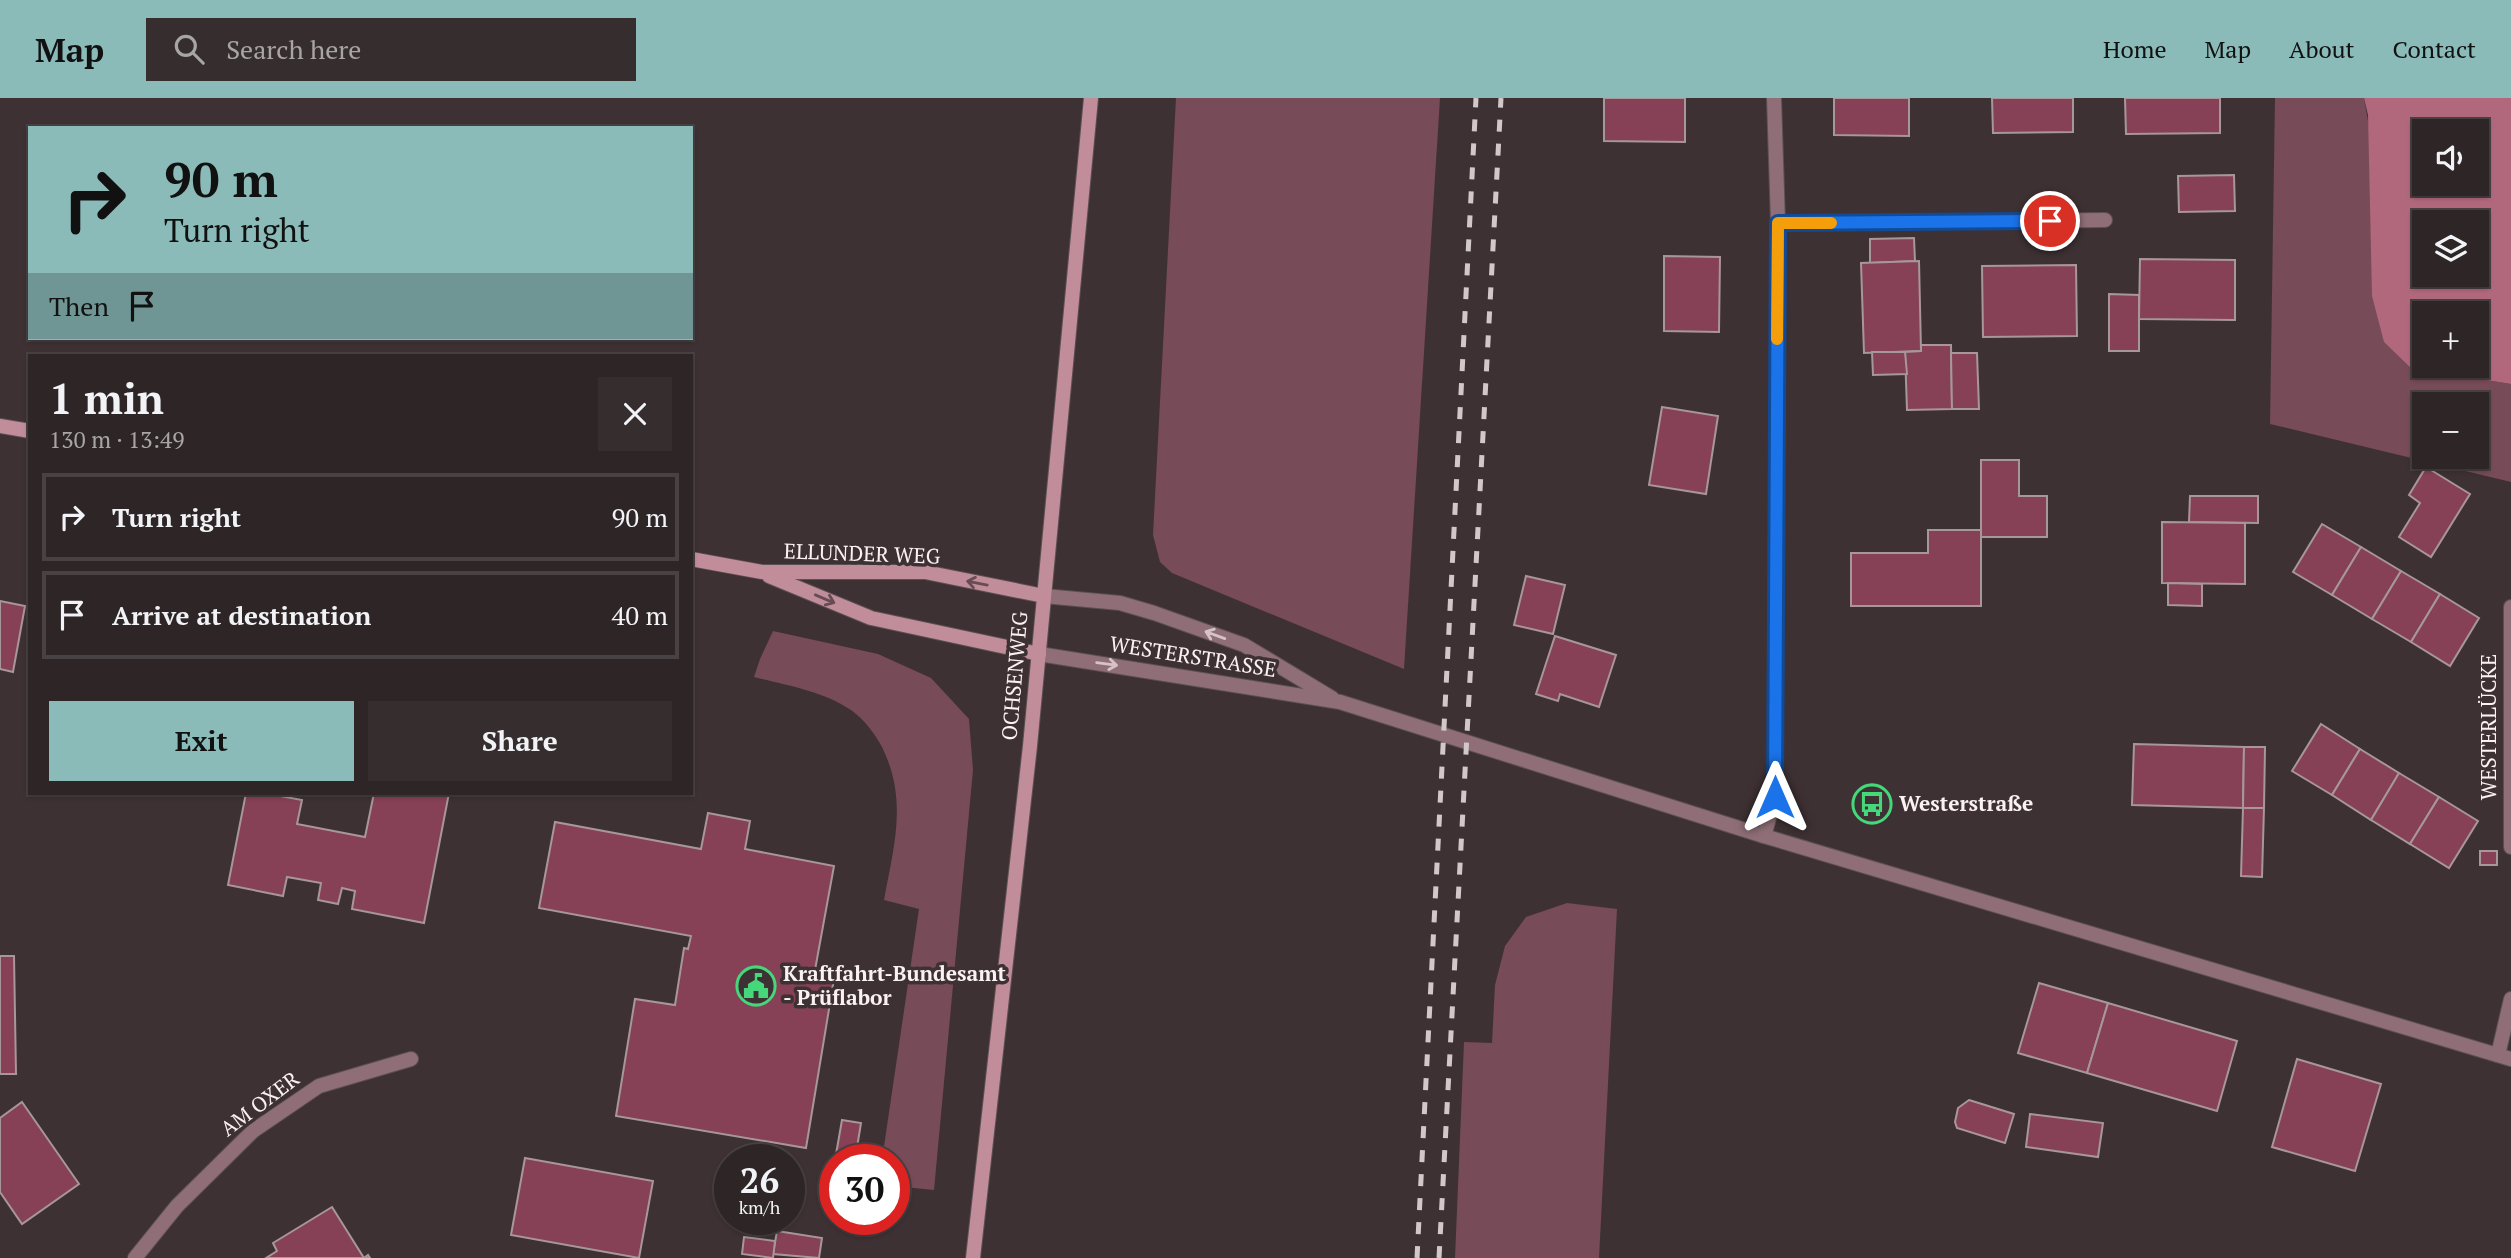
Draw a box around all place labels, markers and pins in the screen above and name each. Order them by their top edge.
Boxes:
pin [2020,191,2080,251]
bus stop icon: Westerstraße [1851,783,1893,825]
place label: Westerstraße [1899,789,2033,817]
place label: Kraftfahrt-Bundesamt - Prüflabor [783,959,1007,1011]
public building icon: Kraftfahrt-Bundesamt - Prüflabor [735,965,777,1007]

